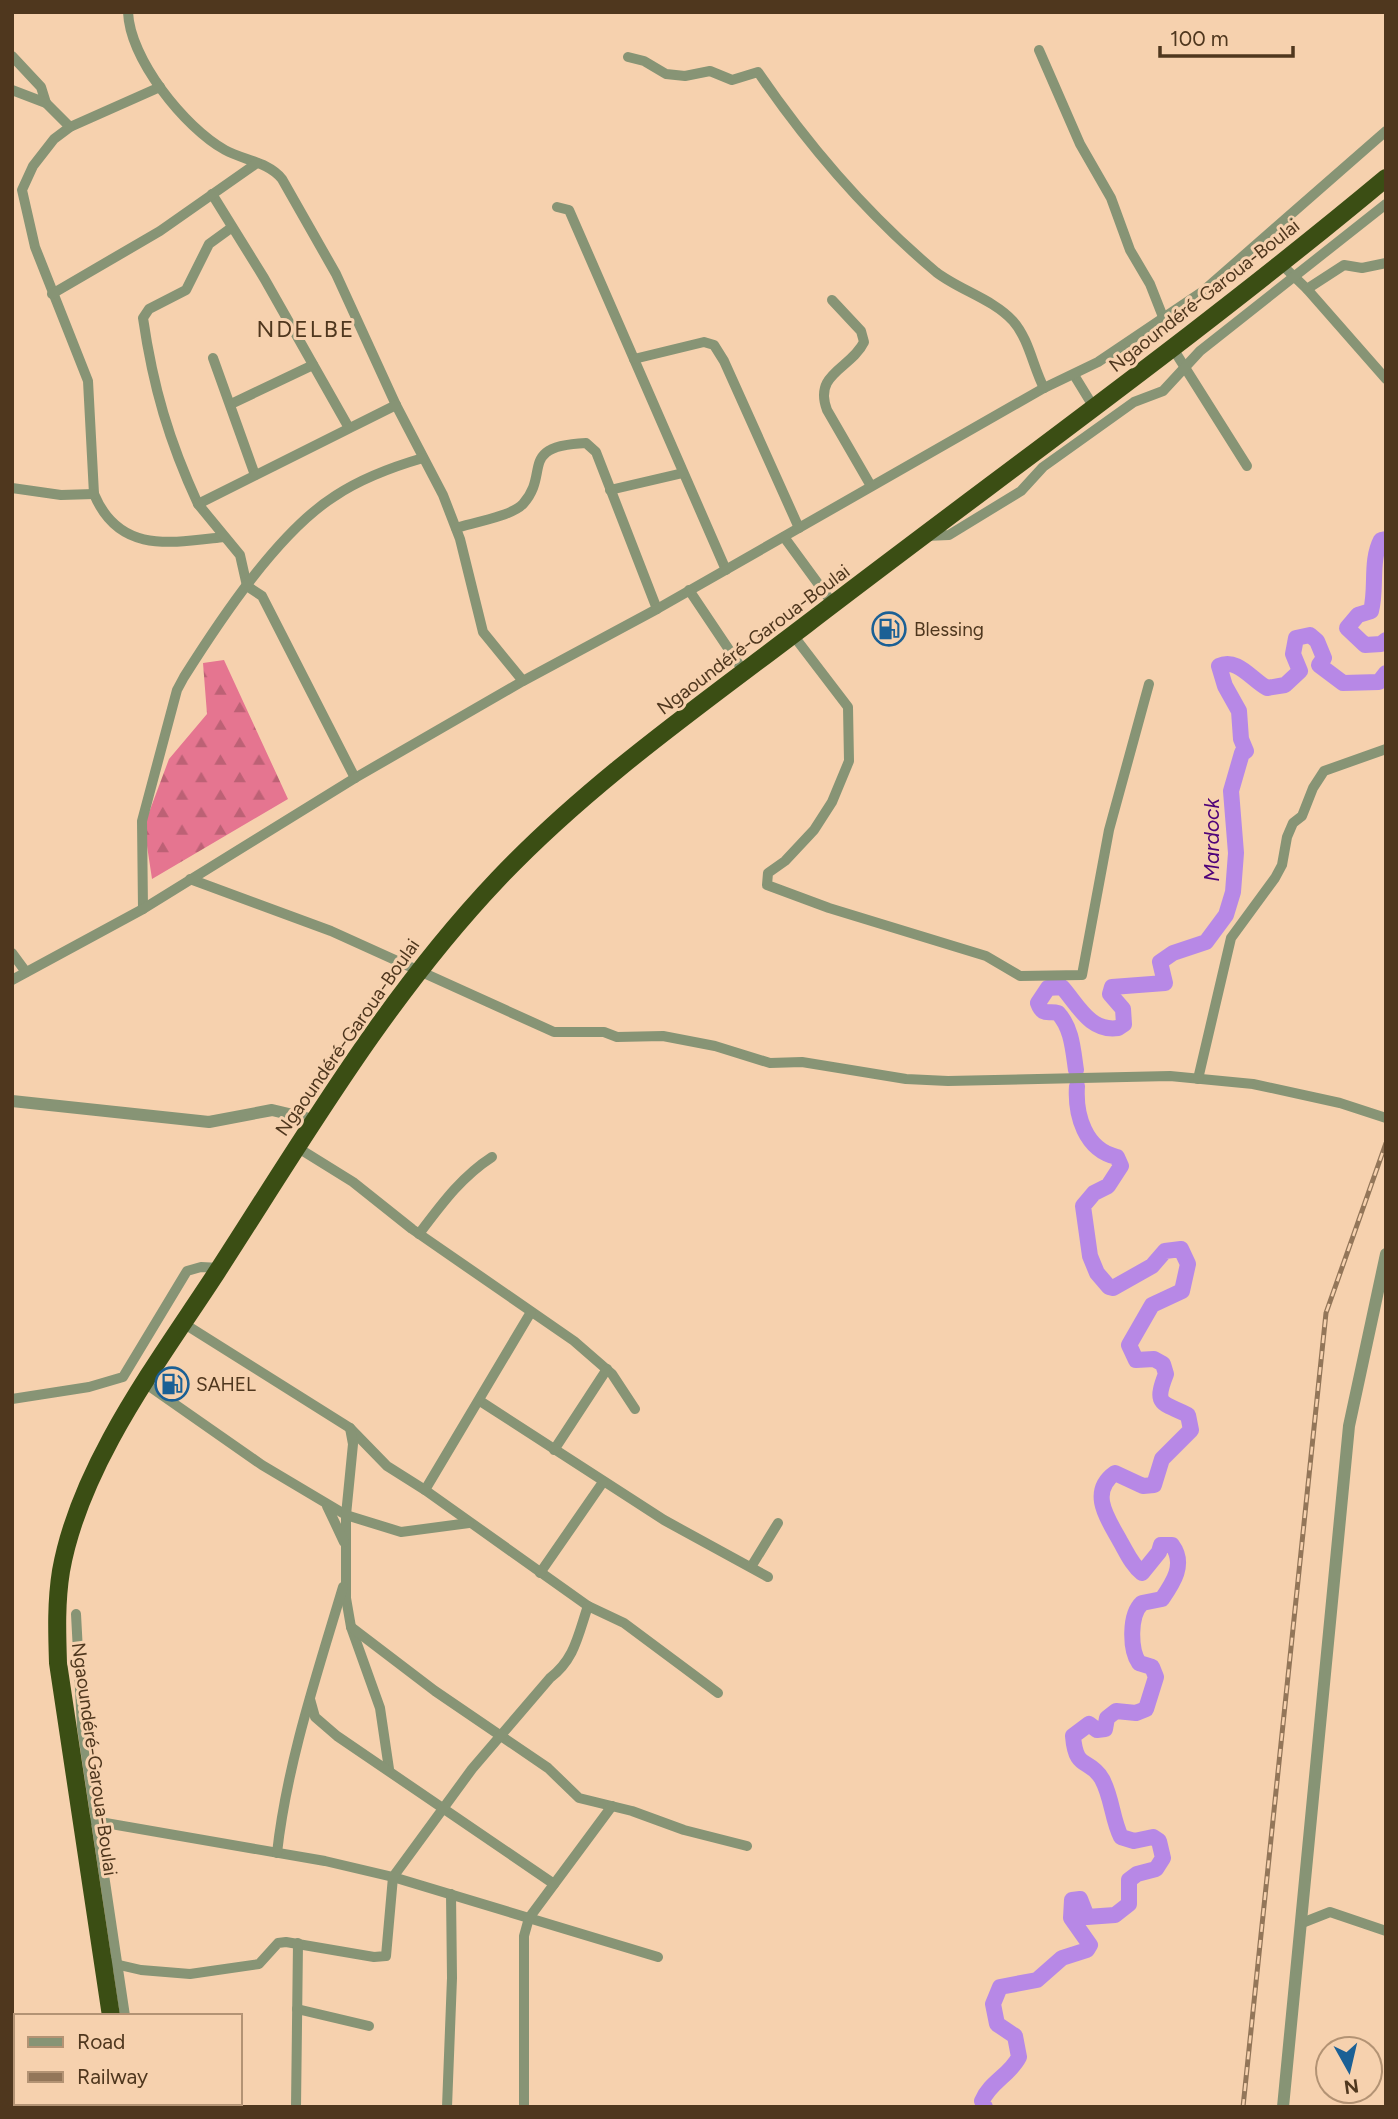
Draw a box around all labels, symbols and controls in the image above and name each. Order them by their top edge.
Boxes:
scale bar [1160,14,1293,58]
text: 100 m [1170,26,1229,51]
street label: Ngaoundéré-Garoua-Boulai [1105,214,1304,377]
district label: NDELBE [257,315,355,343]
street label: Ngaoundéré-Garoua-Boulai [652,559,854,719]
fuel station icon: Blessing [870,610,908,648]
place label: Blessing [914,618,984,641]
water label: Mardock [1199,798,1224,882]
street label: Ngaoundéré-Garoua-Boulai [270,934,424,1140]
fuel station icon: SAHEL [153,1365,191,1403]
place label: SAHEL [196,1373,256,1396]
street label: Ngaoundéré-Garoua-Boulai [67,1641,122,1877]
legend [14,2014,242,2105]
text: Road [77,2029,125,2054]
north arrow [1314,2035,1384,2105]
text: Railway [77,2064,148,2089]
text: N [1342,2074,1360,2099]

